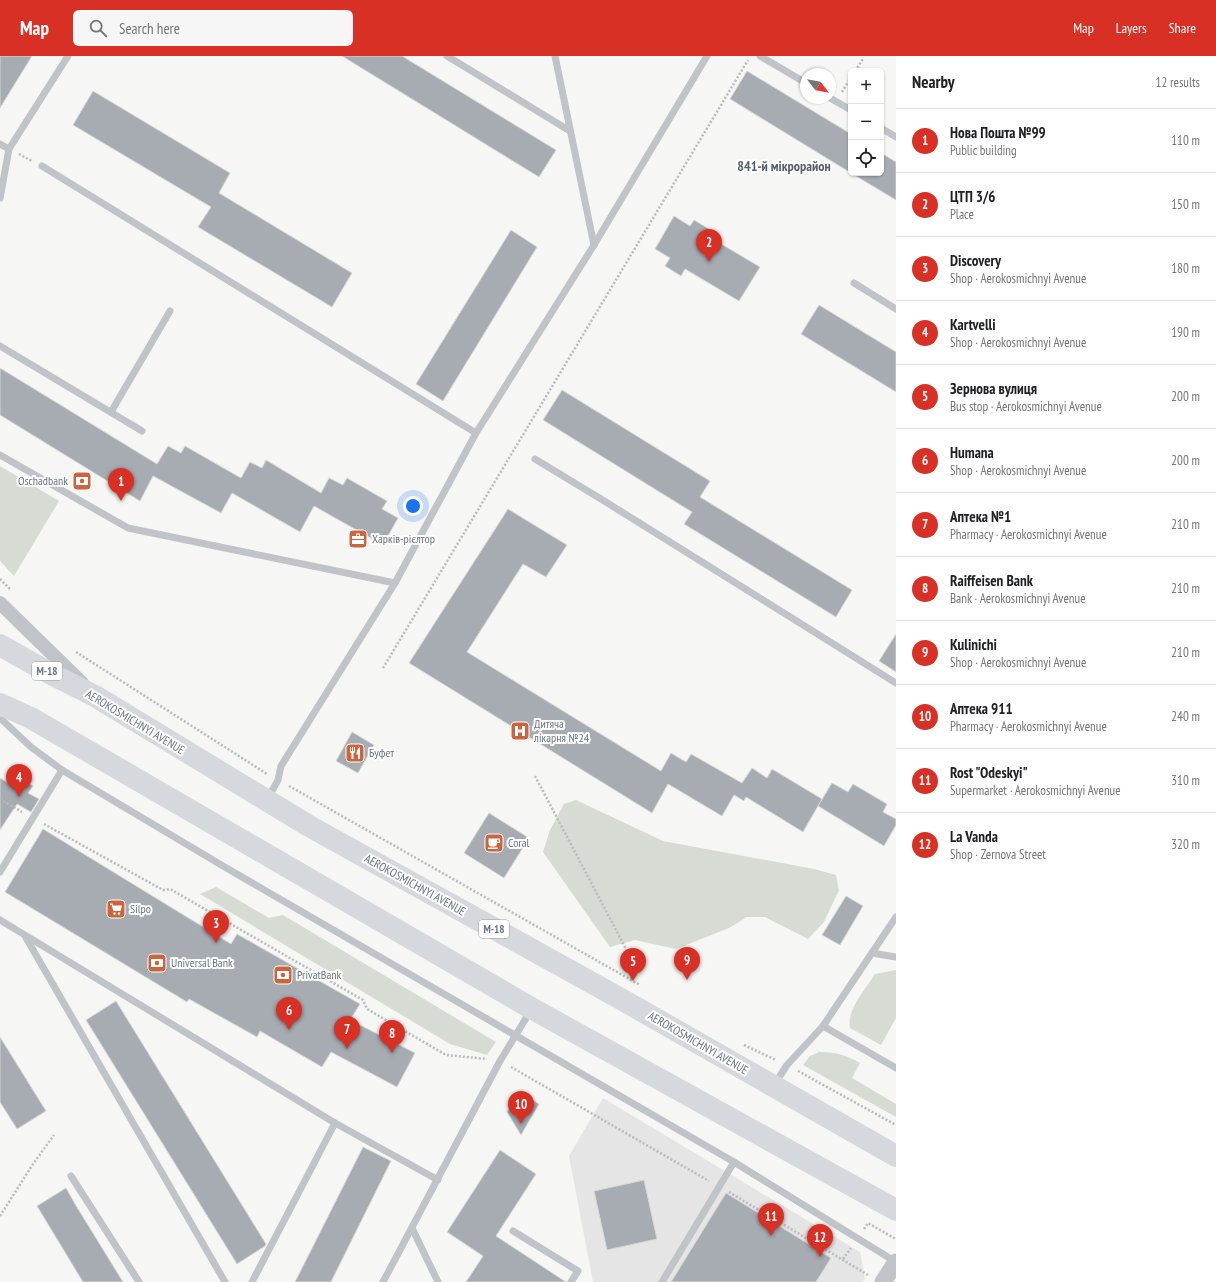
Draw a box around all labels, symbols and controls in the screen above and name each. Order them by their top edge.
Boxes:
search box [73,10,353,46]
text: Map [20,16,49,40]
icon: search [87,17,109,39]
text: Search here [119,19,180,38]
text: Map [1073,19,1094,37]
text: Layers [1116,19,1147,37]
text: Share [1169,19,1196,37]
north arrow [800,68,836,104]
map controls [848,68,884,176]
button: + [848,68,884,104]
text: Nearby [912,71,955,93]
text: 12 results [1156,74,1200,91]
button: − [848,104,884,140]
text: Нова Пошта №99 [950,123,1046,142]
text: 1 [922,132,928,149]
text: 110 m [1171,132,1200,149]
button: locate [848,140,884,176]
text: Public building [950,142,1017,159]
district label: 841-й мікрорайон [737,157,831,175]
text: ЦТП 3/6 [950,187,995,206]
text: 2 [922,196,928,213]
text: 150 m [1171,196,1200,213]
text: Place [950,206,974,223]
pin: 2 [696,229,722,262]
text: Discovery [950,251,1001,270]
text: 3 [922,260,928,277]
text: 180 m [1171,260,1200,277]
text: Shop · Aerokosmichnyi Avenue [950,270,1086,287]
text: Kartvelli [950,315,996,334]
text: 4 [922,324,928,341]
text: 190 m [1171,324,1200,341]
text: Shop · Aerokosmichnyi Avenue [950,334,1086,351]
text: Зернова вулиця [950,379,1037,398]
text: 5 [922,388,928,405]
text: 200 m [1171,388,1200,405]
text: Bus stop · Aerokosmichnyi Avenue [950,398,1102,415]
text: Humana [950,443,994,462]
text: 6 [922,452,928,469]
text: 200 m [1171,452,1200,469]
text: Shop · Aerokosmichnyi Avenue [950,462,1086,479]
pin: 1 [108,468,134,501]
bank icon: Oschadbank [71,470,93,492]
place label: Oschadbank [18,473,68,488]
your location [403,496,423,516]
text: Аптека №1 [950,507,1011,526]
text: 7 [922,516,928,533]
text: 210 m [1171,516,1200,533]
text: Pharmacy · Aerokosmichnyi Avenue [950,526,1107,543]
office icon: Харків-рієлтор [347,528,369,550]
place label: Харків-рієлтор [372,531,435,546]
text: Raiffeisen Bank [950,571,1033,590]
text: 8 [922,580,928,597]
text: 210 m [1171,580,1200,597]
text: Bank · Aerokosmichnyi Avenue [950,590,1086,607]
text: Kulinichi [950,635,997,654]
text: 9 [922,644,928,661]
text: 210 m [1171,644,1200,661]
text: Shop · Aerokosmichnyi Avenue [950,654,1086,671]
road number: М-18 [32,662,62,680]
street label: AEROKOSMICHNYI AVENUE [83,686,188,757]
text: Аптека 911 [950,699,1013,718]
text: 10 [919,708,931,725]
text: 240 m [1171,708,1200,725]
place label: Дитяча лікарня №24 [533,716,590,745]
text: Pharmacy · Aerokosmichnyi Avenue [950,718,1107,735]
hospital icon: Дитяча лікарня №24 [509,720,531,742]
restaurant icon: Буфет [344,742,366,764]
place label: Буфет [369,745,394,760]
text: Rost "Odeskyi" [950,763,1028,782]
pin: 4 [6,764,32,797]
text: 11 [919,772,931,789]
text: 310 m [1171,772,1200,789]
text: Supermarket · Aerokosmichnyi Avenue [950,782,1121,799]
text: La Vanda [950,827,998,846]
cafe icon: Coral [483,832,505,854]
place label: Coral [508,835,529,850]
text: 12 [919,836,931,853]
text: 320 m [1171,836,1200,853]
text: Shop · Zernova Street [950,846,1046,863]
street label: AEROKOSMICHNYI AVENUE [362,851,468,919]
supermarket icon: Silpo [105,898,127,920]
place label: Silpo [130,901,151,916]
pin: 3 [203,910,229,943]
road number: М-18 [479,920,509,938]
pin: 9 [674,947,700,980]
pin: 5 [620,948,646,981]
bank icon: Universal Bank [146,952,168,974]
place label: Universal Bank [171,955,233,970]
bank icon: PrivatBank [272,964,294,986]
place label: PrivatBank [297,967,341,982]
pin: 6 [276,997,302,1030]
street label: AEROKOSMICHNYI AVENUE [645,1008,751,1077]
pin: 7 [334,1016,360,1049]
pin: 8 [379,1020,405,1053]
pin: 10 [508,1091,534,1124]
pin: 11 [758,1203,784,1236]
pin: 12 [807,1224,833,1257]

